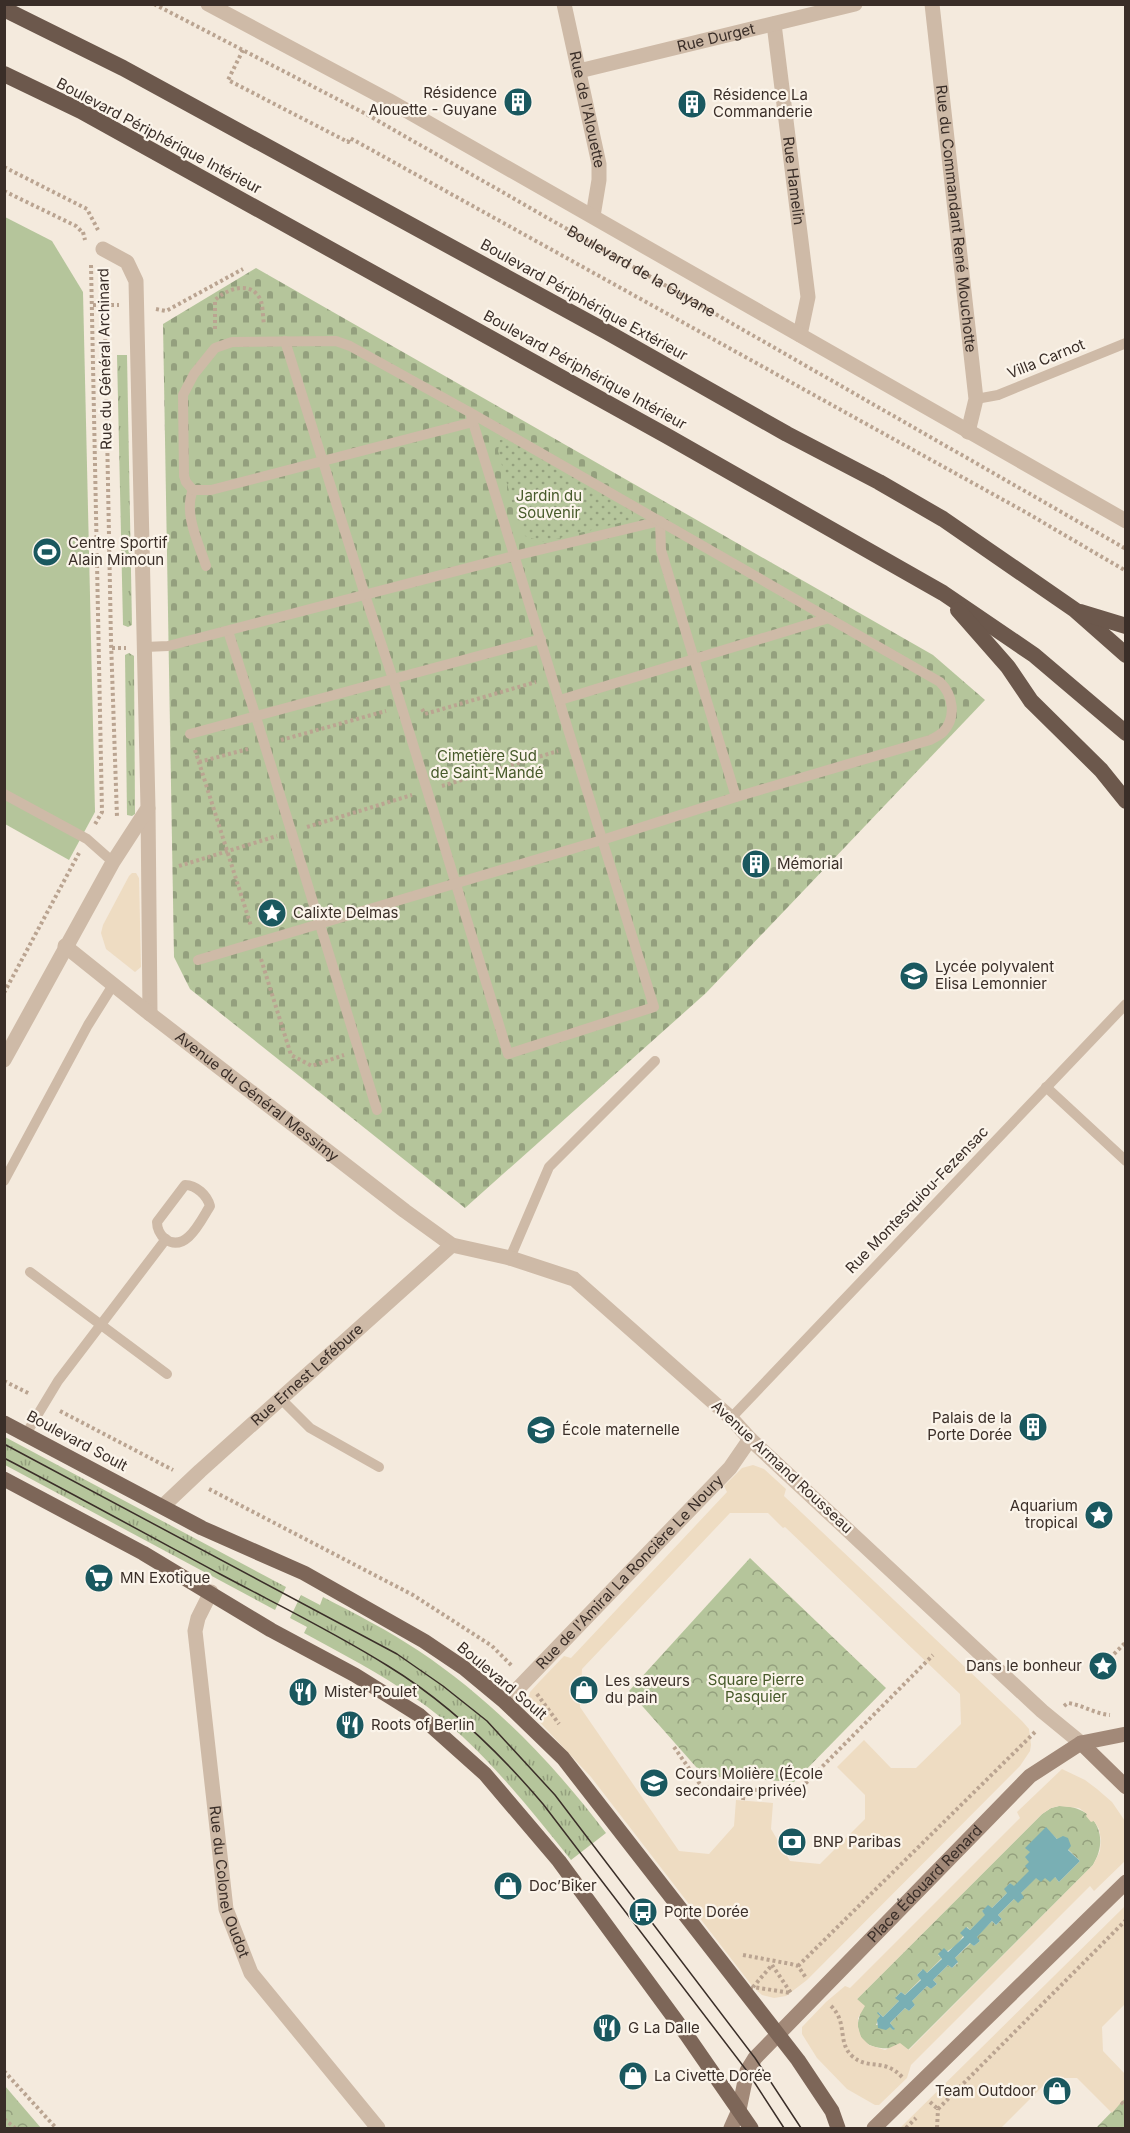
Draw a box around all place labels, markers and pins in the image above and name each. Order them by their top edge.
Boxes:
place label: Résidence Alouette - Guyane [369,83,497,119]
place label: Résidence La Commanderie [713,85,813,121]
building icon: Résidence Alouette - Guyane [502,86,534,118]
building icon: Résidence La Commanderie [676,88,708,120]
place label: Centre Sportif Alain Mimoun [68,533,168,569]
sports icon: Centre Sportif Alain Mimoun [31,536,63,568]
building icon: Mémorial [740,848,772,880]
place label: Mémorial [777,854,843,873]
place icon: Calixte Delmas [256,897,288,929]
place label: Calixte Delmas [293,903,399,922]
place label: Lycée polyvalent Elisa Lemonnier [935,957,1054,993]
school or university icon: Lycée polyvalent Elisa Lemonnier [898,960,930,992]
place label: Palais de la Porte Dorée [927,1408,1012,1444]
building icon: Palais de la Porte Dorée [1017,1411,1049,1443]
school or university icon: École maternelle [525,1414,557,1446]
place label: École maternelle [562,1420,680,1439]
place label: Aquarium tropical [1010,1496,1078,1532]
place icon: Aquarium tropical [1083,1499,1115,1531]
supermarket icon: MN Exotique [83,1562,115,1594]
place label: MN Exotique [120,1568,210,1587]
place icon: Dans le bonheur [1087,1650,1119,1682]
place label: Dans le bonheur [966,1656,1082,1675]
place label: Les saveurs du pain [605,1671,690,1707]
shop icon: Les saveurs du pain [568,1674,600,1706]
restaurant icon: Mister Poulet [287,1676,319,1708]
place label: Mister Poulet [324,1682,417,1701]
restaurant icon: Roots of Berlin [334,1709,366,1741]
place label: Roots of Berlin [371,1715,475,1734]
place label: Cours Molière (École secondaire privée) [675,1764,823,1800]
school or university icon: Cours Molière (École secondaire privée) [638,1767,670,1799]
bank icon: BNP Paribas [776,1826,808,1858]
place label: BNP Paribas [813,1832,901,1851]
shop icon: Doc’Biker [492,1870,524,1902]
place label: Doc’Biker [529,1876,597,1895]
bus stop icon: Porte Dorée [627,1896,659,1928]
place label: Porte Dorée [664,1902,749,1921]
restaurant icon: G La Dalle [591,2012,623,2044]
place label: G La Dalle [628,2018,700,2037]
shop icon: La Civette Dorée [617,2060,649,2092]
place label: La Civette Dorée [654,2066,772,2085]
shop icon: Team Outdoor [1041,2075,1073,2107]
place label: Team Outdoor [935,2081,1036,2100]

